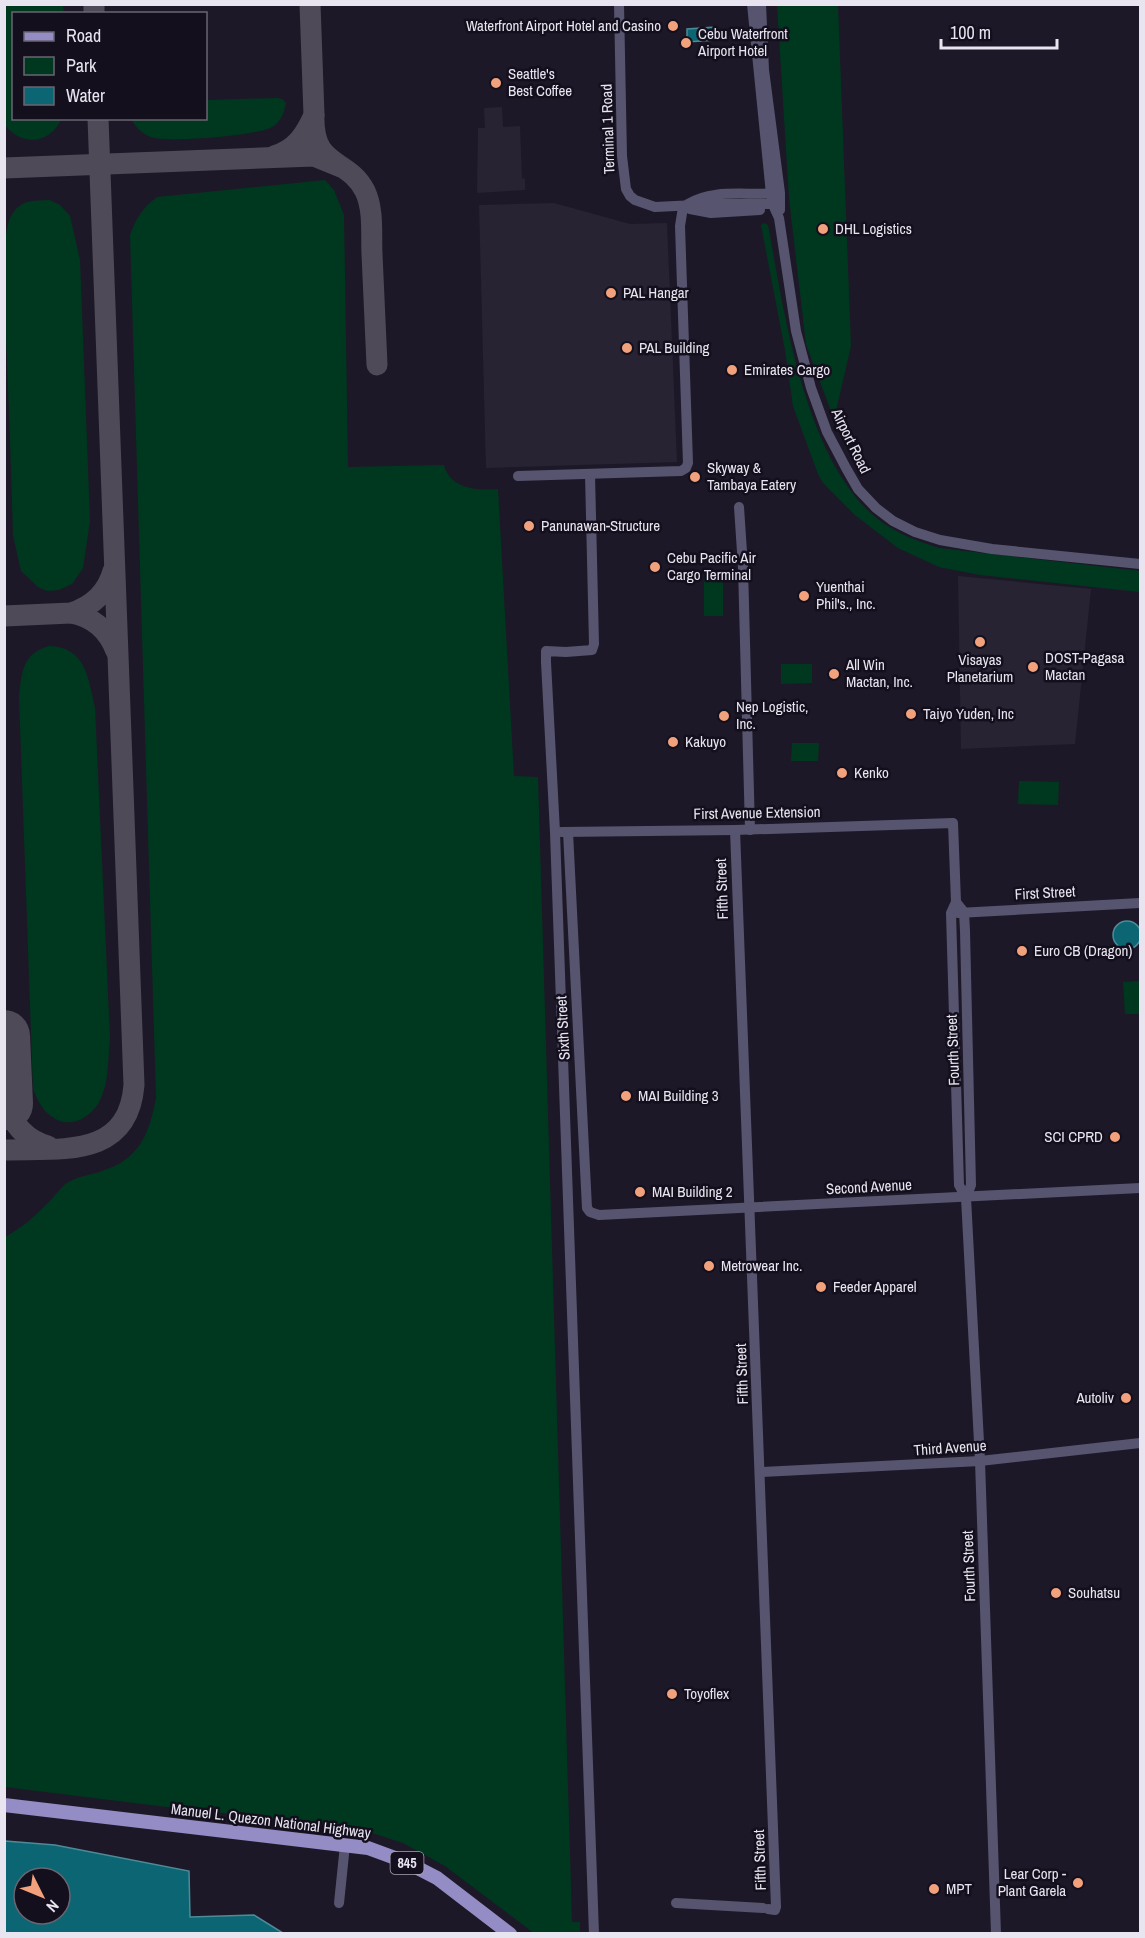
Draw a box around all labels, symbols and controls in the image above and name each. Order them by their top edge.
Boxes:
legend [12,12,207,120]
scale bar [941,12,1056,50]
place label: Waterfront Airport Hotel and Casino [466,15,661,36]
marker: Waterfront Airport Hotel and Casino [666,19,680,33]
text: 100 m [950,20,991,45]
text: Road [66,23,101,48]
place label: Cebu Waterfront Airport Hotel [697,23,788,61]
marker: Cebu Waterfront Airport Hotel [679,36,693,50]
text: Park [66,53,97,78]
place label: Seattle's Best Coffee [508,63,572,101]
marker: Seattle's Best Coffee [489,76,503,90]
text: Water [66,83,105,108]
street label: Terminal 1 Road [595,84,620,174]
place label: DHL Logistics [835,218,912,239]
marker: DHL Logistics [816,222,830,236]
place label: PAL Hangar [623,282,689,303]
marker: PAL Hangar [604,286,618,300]
place label: PAL Building [639,337,710,358]
marker: PAL Building [620,341,634,355]
place label: Emirates Cargo [744,359,830,380]
marker: Emirates Cargo [725,363,739,377]
street label: Airport Road [826,404,876,477]
place label: Skyway & Tambaya Eatery [707,457,797,495]
marker: Skyway & Tambaya Eatery [688,470,702,484]
place label: Panunawan-Structure [541,515,660,536]
marker: Panunawan-Structure [522,519,536,533]
place label: Cebu Pacific Air Cargo Terminal [667,547,756,585]
marker: Cebu Pacific Air Cargo Terminal [648,560,662,574]
place label: Yuenthai Phil's., Inc. [816,576,876,614]
marker: Yuenthai Phil's., Inc. [797,589,811,603]
marker: Visayas Planetarium [973,635,987,649]
place label: DOST-Pagasa Mactan [1045,647,1124,685]
place label: Visayas Planetarium [947,649,1013,687]
place label: All Win Mactan, Inc. [845,654,913,692]
marker: DOST-Pagasa Mactan [1026,660,1040,674]
marker: All Win Mactan, Inc. [827,667,841,681]
place label: Nep Logistic, Inc. [736,696,808,734]
place label: Taiyo Yuden, Inc [923,703,1014,724]
marker: Taiyo Yuden, Inc [904,707,918,721]
marker: Nep Logistic, Inc. [717,709,731,723]
place label: Kakuyo [685,731,726,752]
marker: Kakuyo [666,735,680,749]
place label: Kenko [854,762,889,783]
marker: Kenko [835,766,849,780]
street label: First Avenue Extension [693,801,821,824]
street label: Fifth Street [710,858,733,920]
street label: First Street [1014,880,1076,905]
place label: Euro CB (Dragon) [1034,940,1132,961]
marker: Euro CB (Dragon) [1015,944,1029,958]
street label: Sixth Street [550,995,575,1061]
street label: Fourth Street [941,1014,964,1086]
place label: MAI Building 3 [638,1085,719,1106]
marker: MAI Building 3 [619,1089,633,1103]
place label: SCI CPRD [1044,1126,1103,1147]
marker: SCI CPRD [1108,1130,1122,1144]
street label: Second Avenue [825,1174,913,1199]
place label: MAI Building 2 [652,1181,733,1202]
marker: MAI Building 2 [633,1185,647,1199]
place label: Metrowear Inc. [721,1255,802,1276]
marker: Metrowear Inc. [702,1259,716,1273]
place label: Feeder Apparel [833,1276,917,1297]
marker: Feeder Apparel [814,1280,828,1294]
street label: Fifth Street [730,1343,753,1405]
place label: Autoliv [1075,1387,1115,1408]
marker: Autoliv [1119,1391,1133,1405]
street label: Third Avenue [913,1434,987,1461]
street label: Fourth Street [957,1530,980,1602]
place label: Souhatsu [1068,1582,1120,1603]
marker: Souhatsu [1049,1586,1063,1600]
place label: Toyoflex [684,1683,730,1704]
marker: Toyoflex [665,1687,679,1701]
street label: Manuel L. Quezon National Highway [170,1798,373,1843]
street label: Fifth Street [748,1829,771,1891]
road number: 845 [390,1852,424,1874]
place label: Lear Corp - Plant Garela [998,1863,1066,1901]
north arrow [12,1866,72,1926]
marker: Lear Corp - Plant Garela [1071,1876,1085,1890]
place label: MPT [946,1878,972,1899]
marker: MPT [927,1882,941,1896]
text: N [42,1895,64,1917]

